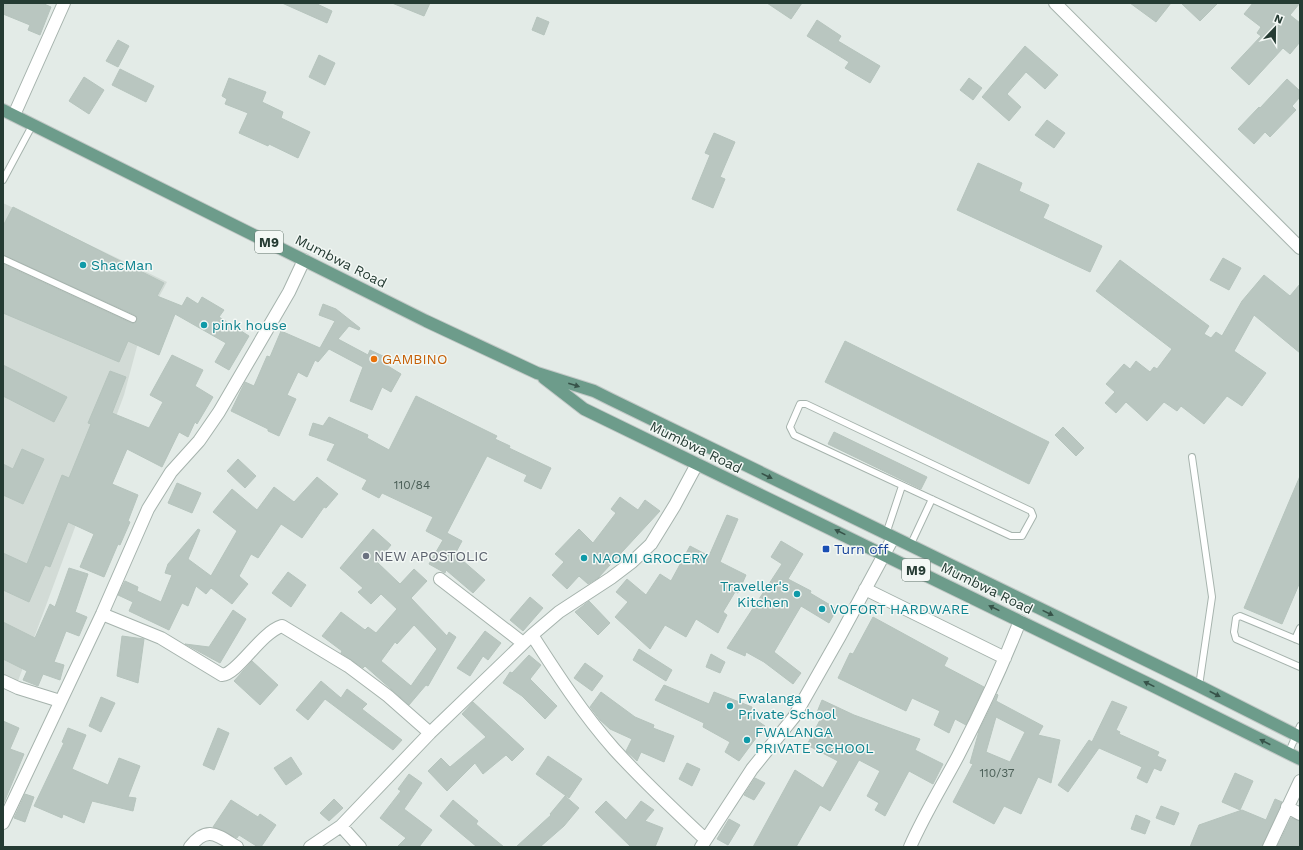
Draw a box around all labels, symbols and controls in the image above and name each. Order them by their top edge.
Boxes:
north arrow [1255,8,1295,48]
text: N [1272,12,1285,27]
road number: M9 [255,231,283,253]
street label: Mumbwa Road [293,231,389,291]
place label: ShacMan [91,257,153,273]
marker: ShacMan [78,260,88,270]
place label: pink house [212,317,287,333]
marker: pink house [199,320,209,330]
place label: GAMBINO [382,351,447,367]
marker: GAMBINO [369,354,379,364]
one-way arrow [568,382,580,388]
street label: Mumbwa Road [647,418,745,476]
one-way arrow [762,473,773,479]
house number: 110/84 [394,478,430,492]
one-way arrow [834,529,846,536]
place label: Turn off [834,541,889,557]
marker: Turn off [821,544,831,554]
place label: NEW APOSTOLIC [374,548,488,564]
place label: NAOMI GROCERY [592,550,708,566]
marker: NEW APOSTOLIC [361,551,371,561]
marker: NAOMI GROCERY [579,553,589,563]
road number: M9 [902,559,930,581]
street label: Mumbwa Road [938,559,1036,617]
place label: Traveller's Kitchen [720,578,789,610]
marker: Traveller's Kitchen [792,589,802,599]
place label: VOFORT HARDWARE [830,601,969,617]
marker: VOFORT HARDWARE [817,604,827,614]
one-way arrow [989,605,1000,611]
one-way arrow [1042,610,1054,616]
one-way arrow [1143,681,1155,687]
place label: Fwalanga Private School [738,690,837,722]
one-way arrow [1209,691,1221,697]
marker: Fwalanga Private School [725,701,735,711]
place label: FWALANGA PRIVATE SCHOOL [755,724,874,756]
marker: FWALANGA PRIVATE SCHOOL [742,735,752,745]
one-way arrow [1259,739,1271,745]
house number: 110/37 [979,766,1015,780]

